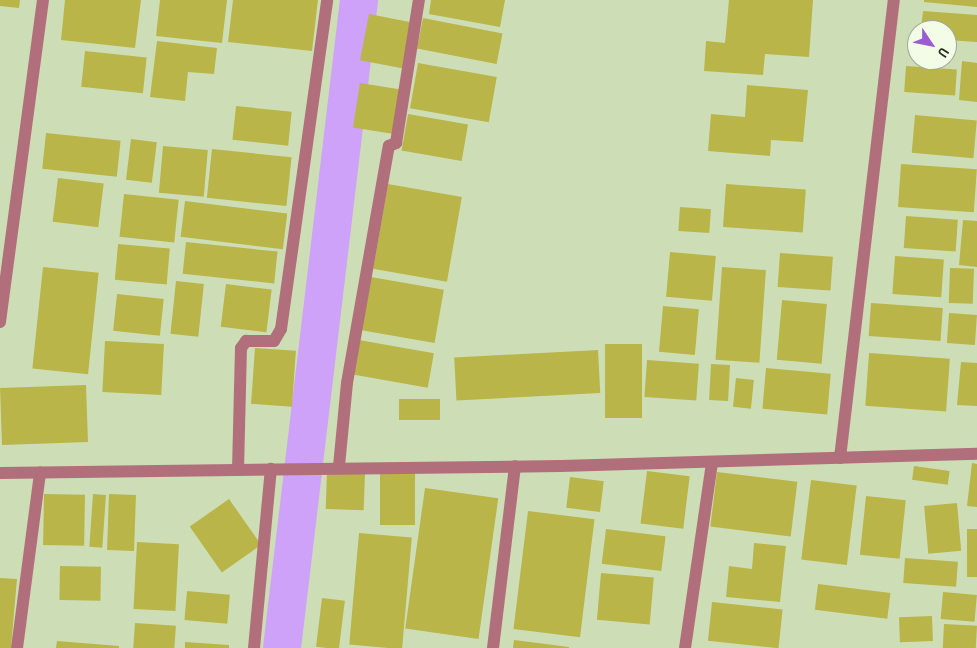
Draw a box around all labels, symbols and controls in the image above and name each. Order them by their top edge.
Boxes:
north arrow [907,20,957,70]
text: U [934,44,953,61]

